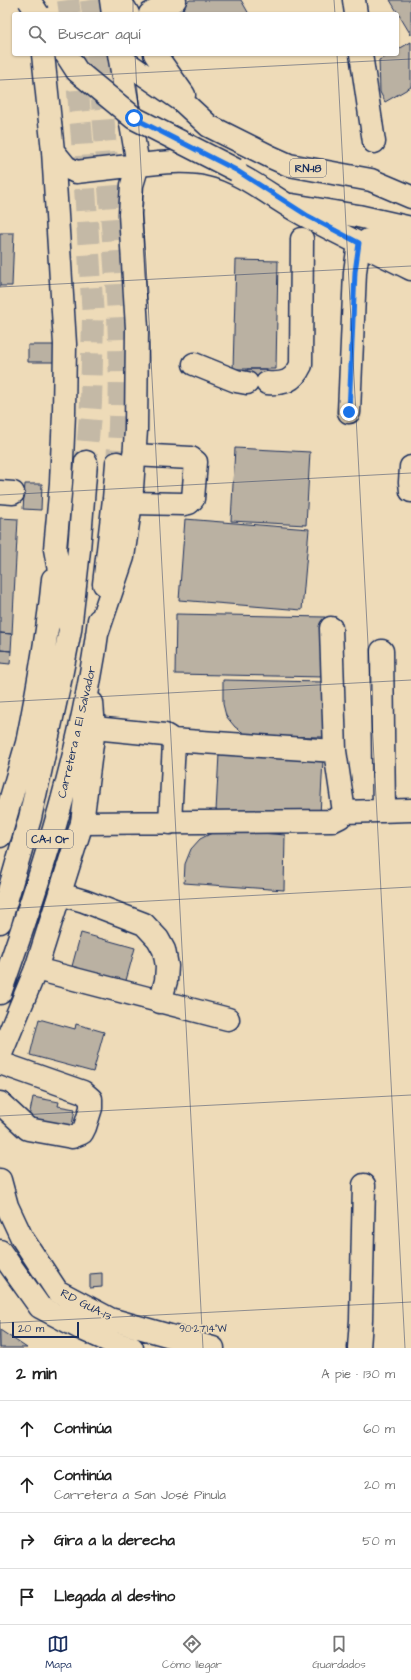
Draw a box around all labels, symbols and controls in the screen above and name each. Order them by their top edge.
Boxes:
search box [12,12,399,56]
icon: search [26,23,48,45]
text: Buscar aquí [58,24,140,45]
route start [125,109,143,127]
road number: RN-18 [290,159,326,177]
route end [340,403,358,421]
street label: Carretera a El Salvador [53,664,101,800]
road number: CA-1 Or [27,830,73,848]
street label: RD GUA-13 [58,1285,114,1325]
scale bar [12,1320,79,1339]
text: 20 m [18,1321,44,1336]
text: 90°27'14"W [179,1322,227,1336]
text: 2 min [16,1362,57,1386]
text: A pie · 130 m [321,1365,395,1383]
icon: ahead [16,1418,38,1440]
text: Continúa [54,1418,112,1439]
text: 60 m [363,1420,395,1438]
text: Continúa [54,1465,112,1486]
icon: ahead [16,1474,38,1496]
text: 20 m [364,1476,395,1494]
text: Carretera a San José Pinula [54,1486,226,1504]
icon: right [16,1530,38,1552]
text: Gira a la derecha [54,1530,175,1551]
text: 50 m [362,1532,395,1550]
icon: arrive [16,1586,38,1608]
text: Llegada al destino [54,1586,175,1607]
tab: Mapa [45,1633,72,1672]
tab: Cómo llegar [162,1633,222,1672]
tab: Guardados [312,1633,366,1672]

